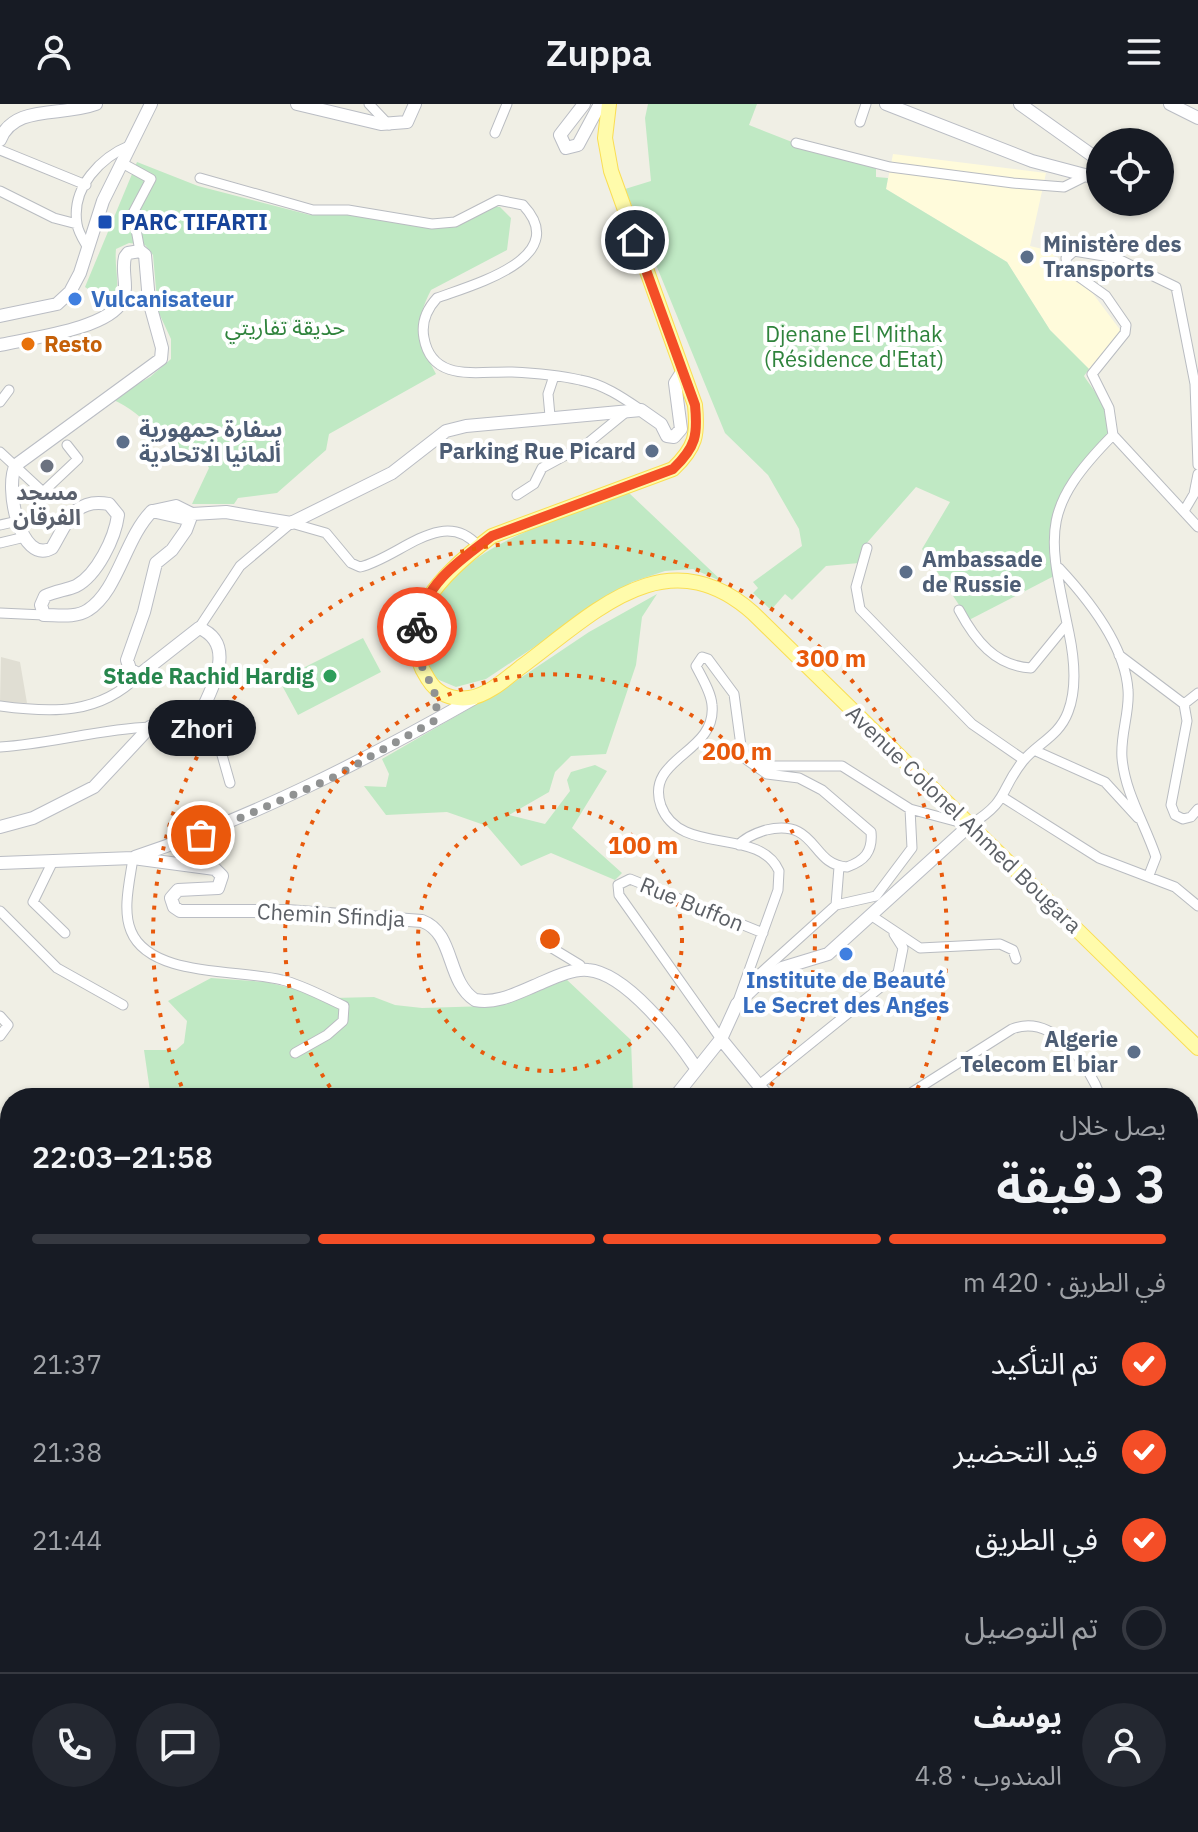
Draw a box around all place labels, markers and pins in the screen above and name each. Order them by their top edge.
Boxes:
pin [601,206,669,274]
place label: PARC TIFARTI [121,207,268,236]
marker: PARC TIFARTI [96,213,114,231]
place label: Ministère des Transports [1043,229,1182,283]
marker: Ministère des Transports [1018,248,1036,266]
place label: Vulcanisateur [91,284,234,313]
marker: Vulcanisateur [66,290,84,308]
place label: Resto [44,329,103,358]
marker: Resto [19,335,37,353]
place label: سفارة جمهورية ألمانيا الاتحادية [139,414,282,468]
marker: سفارة جمهورية ألمانيا الاتحادية [114,433,132,451]
place label: Parking Rue Picard [439,436,636,465]
marker: Parking Rue Picard [643,442,661,460]
marker: مسجد الفرقان [38,457,56,475]
place label: مسجد الفرقان [13,477,81,531]
place label: Ambassade de Russie [922,544,1043,598]
marker: Ambassade de Russie [897,563,915,581]
place label: Stade Rachid Hardig [103,661,315,690]
marker: Stade Rachid Hardig [321,667,339,685]
callout: Zhori [147,699,255,755]
pin [167,801,235,869]
centre of rings [536,925,564,953]
marker: Institute de Beauté Le Secret des Anges [837,945,855,963]
place label: Institute de Beauté Le Secret des Anges [743,965,949,1019]
place label: Algerie Telecom El biar [960,1024,1118,1078]
marker: Algerie Telecom El biar [1125,1043,1143,1061]

